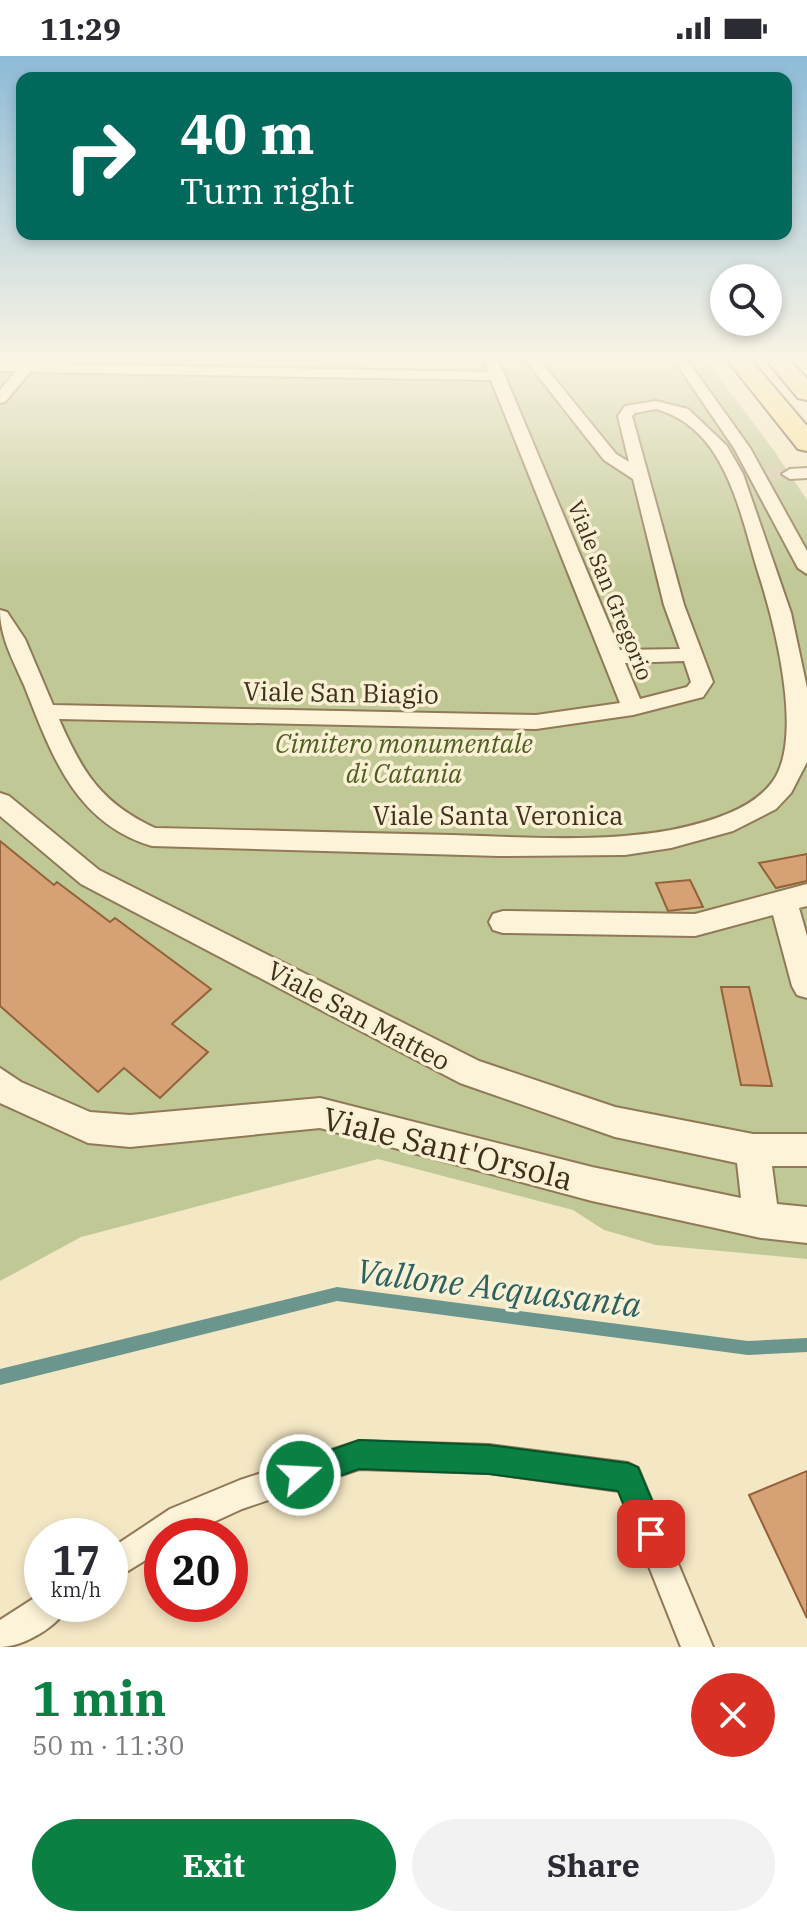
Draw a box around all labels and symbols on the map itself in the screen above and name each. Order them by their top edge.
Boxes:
street label: Viale San Gregorio [562,496,660,684]
street label: Viale San Biagio [243,673,439,711]
park label: Cimitero monumentale di Catania [275,726,533,790]
street label: Viale Santa Veronica [373,798,623,832]
street label: Viale San Matteo [262,952,456,1078]
street label: Viale Sant'Orsola [319,1097,577,1199]
water label: Vallone Acquasanta [354,1248,644,1326]
position arrow [258,1433,342,1517]
pin [617,1500,685,1568]
speed limit sign: 20 [144,1518,248,1622]

